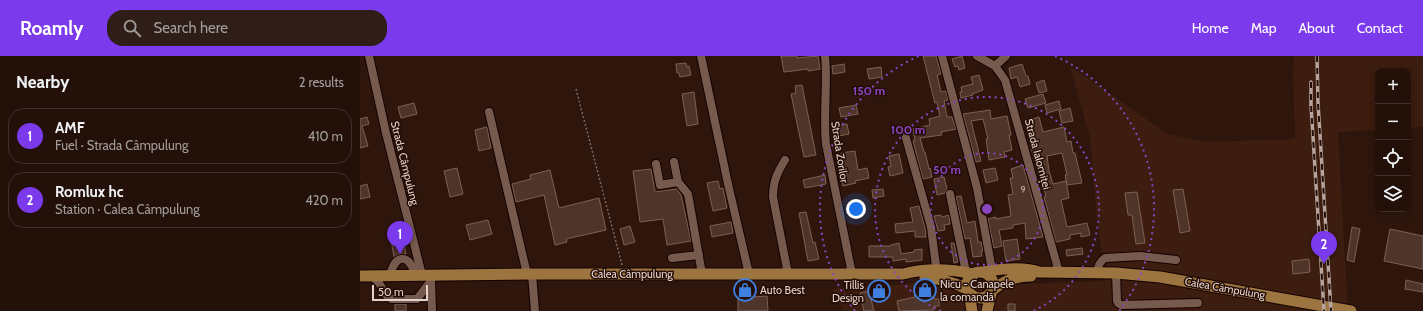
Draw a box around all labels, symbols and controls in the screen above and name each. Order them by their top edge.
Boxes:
search box [107,10,387,46]
text: Roamly [20,17,83,40]
icon: search [121,17,143,39]
text: Search here [153,19,228,37]
text: Home [1192,19,1229,37]
text: Map [1251,19,1276,37]
text: About [1298,19,1335,37]
text: Contact [1357,19,1403,37]
map controls [1375,68,1411,212]
button: + [1375,68,1411,104]
text: Nearby [16,72,69,92]
text: 2 results [299,74,344,90]
text: 150 m [853,83,885,98]
button: − [1375,104,1411,140]
street label: Strada Ialomiței [1021,117,1054,191]
text: AMF [55,119,85,137]
street label: Strada Câmpulung [388,120,422,207]
street label: Strada Zorilor [828,120,852,184]
text: 100 m [891,122,925,137]
text: 1 [28,128,32,144]
text: 410 m [308,128,343,144]
text: Fuel · Strada Câmpulung [55,137,189,153]
button: locate [1375,140,1411,176]
text: 50 m [933,162,961,177]
button: layers [1375,176,1411,212]
text: Romlux hc [55,183,124,201]
house number: 9 [1020,184,1026,195]
text: 2 [27,192,33,208]
text: 420 m [305,192,343,208]
your location [846,199,866,219]
text: Station · Calea Câmpulung [55,201,200,217]
centre of rings [980,202,994,216]
pin: 1 [387,221,413,254]
pin: 2 [1311,231,1337,264]
street label: Calea Câmpulung [591,267,673,281]
street label: Calea Câmpulung [1184,274,1267,302]
shop icon: Auto Best [732,277,758,303]
shop icon: Nicu - Canapele la comandă [912,277,938,303]
place label: Nicu - Canapele la comandă [940,277,1014,304]
place label: Tillis Design [832,278,864,305]
shop icon: Tillis Design [866,278,892,304]
scale bar [372,283,428,302]
place label: Auto Best [760,283,805,297]
text: 50 m [378,285,404,299]

